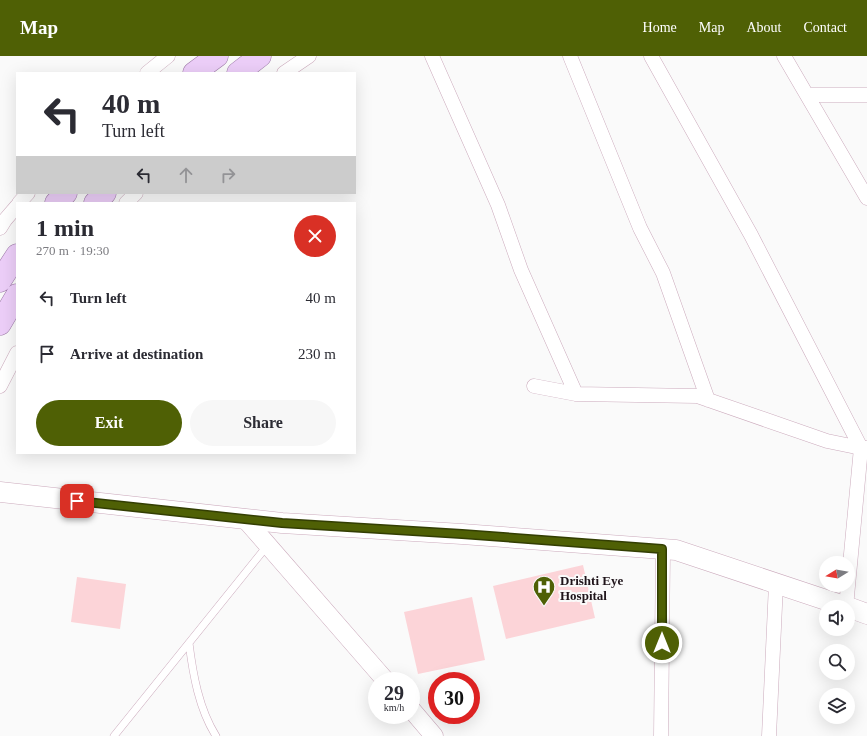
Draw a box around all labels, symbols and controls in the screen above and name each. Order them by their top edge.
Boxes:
text: Map [20,17,58,38]
text: Home [643,20,677,35]
text: Map [699,20,724,35]
text: About [746,20,781,35]
text: Contact [803,20,847,35]
icon: left [36,88,88,140]
text: 40 m [102,88,160,119]
text: Turn left [102,121,165,141]
icon: left [133,164,155,186]
icon: ahead [175,164,197,186]
icon: right [217,164,239,186]
text: 1 min [36,215,94,241]
button: close [294,215,336,257]
text: 270 m · 19:30 [36,243,109,258]
icon: left [36,287,58,309]
text: Turn left [70,290,127,306]
text: 40 m [306,290,336,306]
icon: arrive [36,343,58,365]
text: Arrive at destination [70,346,203,362]
text: 230 m [298,346,336,362]
button: Exit [36,400,182,446]
button: Share [190,400,336,446]
pin [60,484,94,518]
icon: arrive [66,490,88,512]
north arrow [819,556,855,592]
map controls [819,556,855,724]
place label: Drishti Eye Hospital [560,573,623,603]
hospital icon: Drishti Eye Hospital [531,574,557,607]
button: sound [819,600,855,636]
position arrow [641,622,683,664]
button: search [819,644,855,680]
speed limit sign: 30 [428,672,480,724]
text: 29 [384,682,404,704]
button: layers [819,688,855,724]
text: km/h [384,702,404,713]

